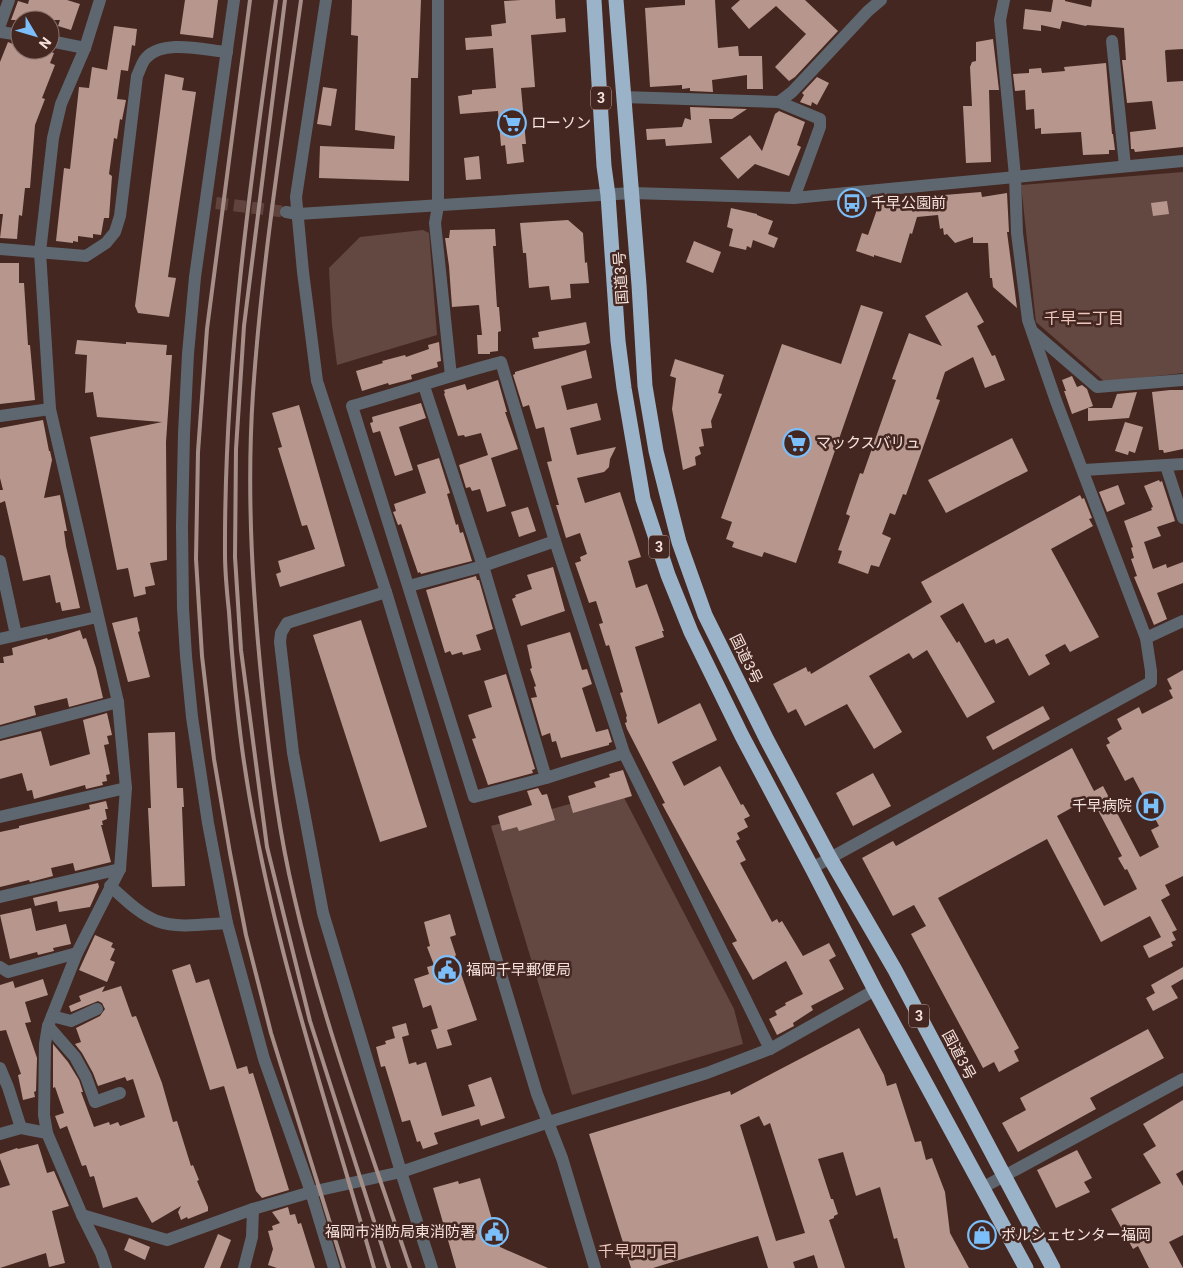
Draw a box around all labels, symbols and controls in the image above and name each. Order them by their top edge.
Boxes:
north arrow [10,10,60,60]
text: N [36,34,55,52]
road number: 3 [591,86,611,110]
supermarket icon: ローソン [497,108,527,138]
place label: ローソン [531,114,591,132]
bus stop icon: 千早公園前 [837,188,867,218]
place label: 千早公園前 [871,194,946,212]
street label: 国道3号 [610,251,632,305]
district label: 千早二丁目 [1044,309,1124,328]
supermarket icon: マックスバリュ [782,428,812,458]
place label: マックスバリュ [816,434,921,452]
road number: 3 [649,536,669,558]
street label: 国道3号 [726,631,766,687]
hospital icon: 千早病院 [1136,791,1166,821]
place label: 千早病院 [1072,797,1132,815]
public building icon: 福岡千早郵便局 [432,955,462,985]
place label: 福岡千早郵便局 [466,961,571,979]
road number: 3 [909,1004,929,1028]
street label: 国道3号 [939,1027,979,1083]
public building icon: 福岡市消防局東消防署 [479,1217,509,1247]
shop icon: ポルシェセンター福岡 [967,1220,997,1250]
place label: 福岡市消防局東消防署 [325,1223,475,1241]
place label: ポルシェセンター福岡 [1001,1226,1151,1244]
district label: 千早四丁目 [598,1242,678,1261]

